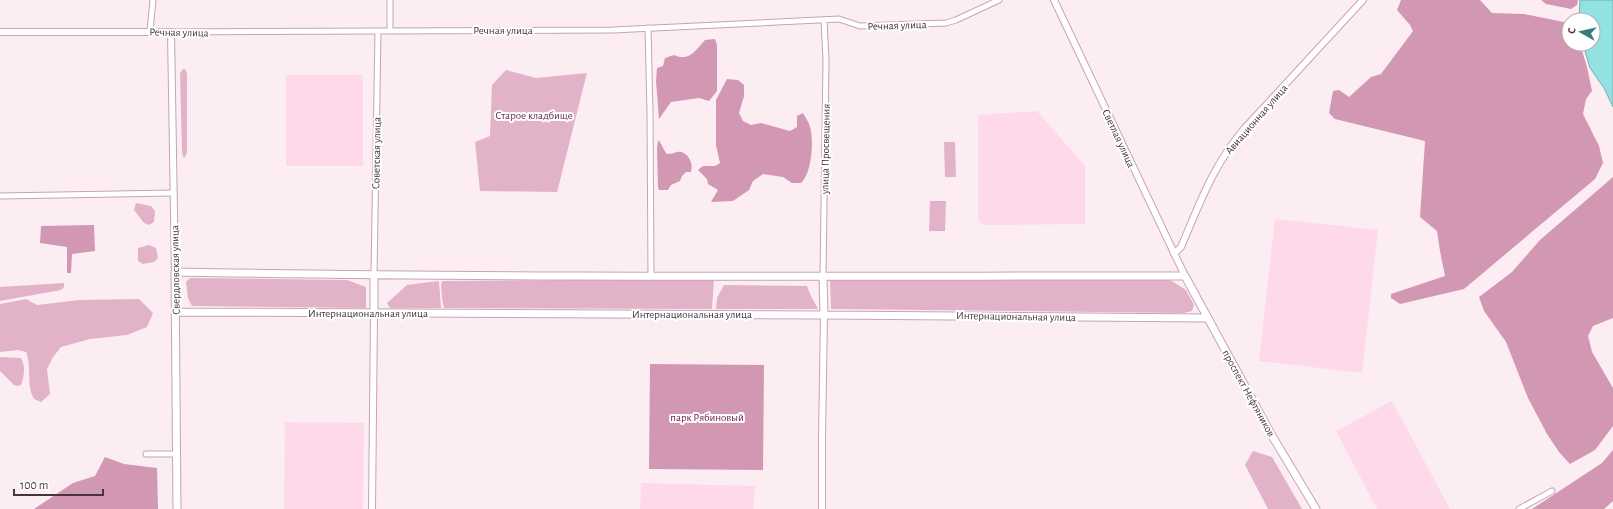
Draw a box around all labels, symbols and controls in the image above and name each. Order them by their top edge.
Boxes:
north arrow [1561,12,1601,52]
street label: Речная улица [867,19,927,32]
street label: Речная улица [473,25,533,36]
street label: Речная улица [149,26,209,39]
text: С [1566,27,1577,34]
street label: Авиационная улица [1223,82,1290,156]
street label: улица Просвещения [819,104,832,195]
street label: Светлая улица [1100,107,1137,169]
park label: Старое кладбище [495,110,573,121]
street label: Советская улица [370,117,383,189]
street label: Свердловская улица [169,225,182,315]
street label: Интернациональная улица [308,308,428,319]
street label: Интернациональная улица [632,309,752,320]
street label: Интернациональная улица [956,310,1076,323]
street label: проспект Нефтяников [1220,348,1277,438]
park label: парк Рябиновый [670,412,744,423]
scale bar [14,471,103,497]
text: 100 m [20,479,48,491]

